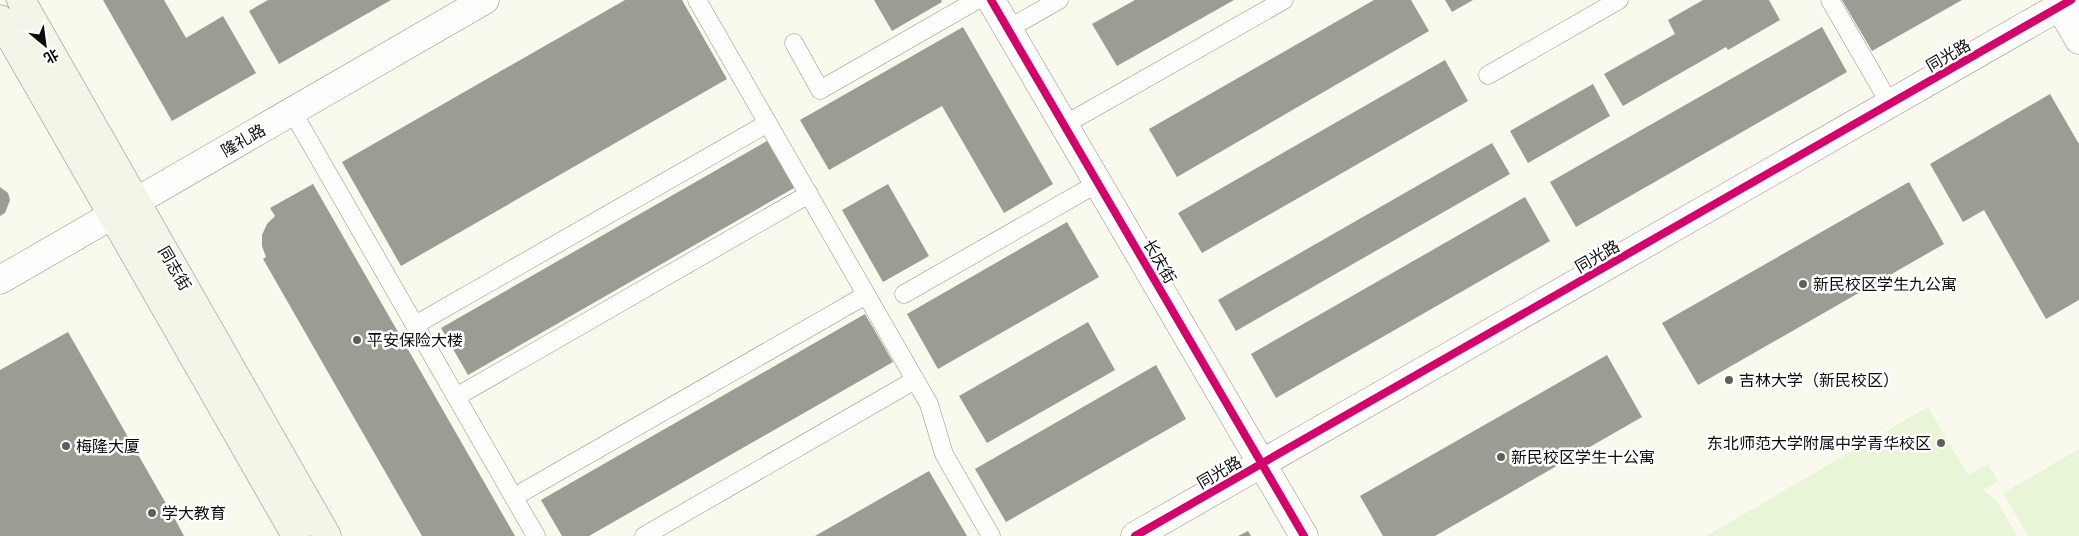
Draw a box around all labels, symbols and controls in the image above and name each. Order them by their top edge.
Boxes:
north arrow [20,20,70,70]
street label: 同光路 [1922,34,1974,76]
text: 北 [41,45,62,68]
street label: 隆礼路 [217,119,269,161]
street label: 长庆街 [1139,235,1181,287]
street label: 同光路 [1571,235,1623,277]
street label: 同志街 [154,242,196,294]
place label: 新民校区学生九公寓 [1813,274,1957,294]
marker: 新民校区学生九公寓 [1797,278,1809,290]
place label: 平安保险大楼 [367,330,463,350]
marker: 平安保险大楼 [351,334,363,346]
place label: 吉林大学（新民校区） [1739,370,1899,390]
marker: 吉林大学（新民校区） [1723,374,1735,386]
place label: 东北师范大学附属中学青华校区 [1707,433,1931,453]
place label: 梅隆大厦 [76,436,140,456]
marker: 东北师范大学附属中学青华校区 [1935,437,1947,449]
marker: 梅隆大厦 [60,440,72,452]
place label: 新民校区学生十公寓 [1511,447,1655,467]
street label: 同光路 [1193,451,1245,493]
marker: 新民校区学生十公寓 [1495,451,1507,463]
place label: 学大教育 [162,503,226,523]
marker: 学大教育 [146,507,158,519]

